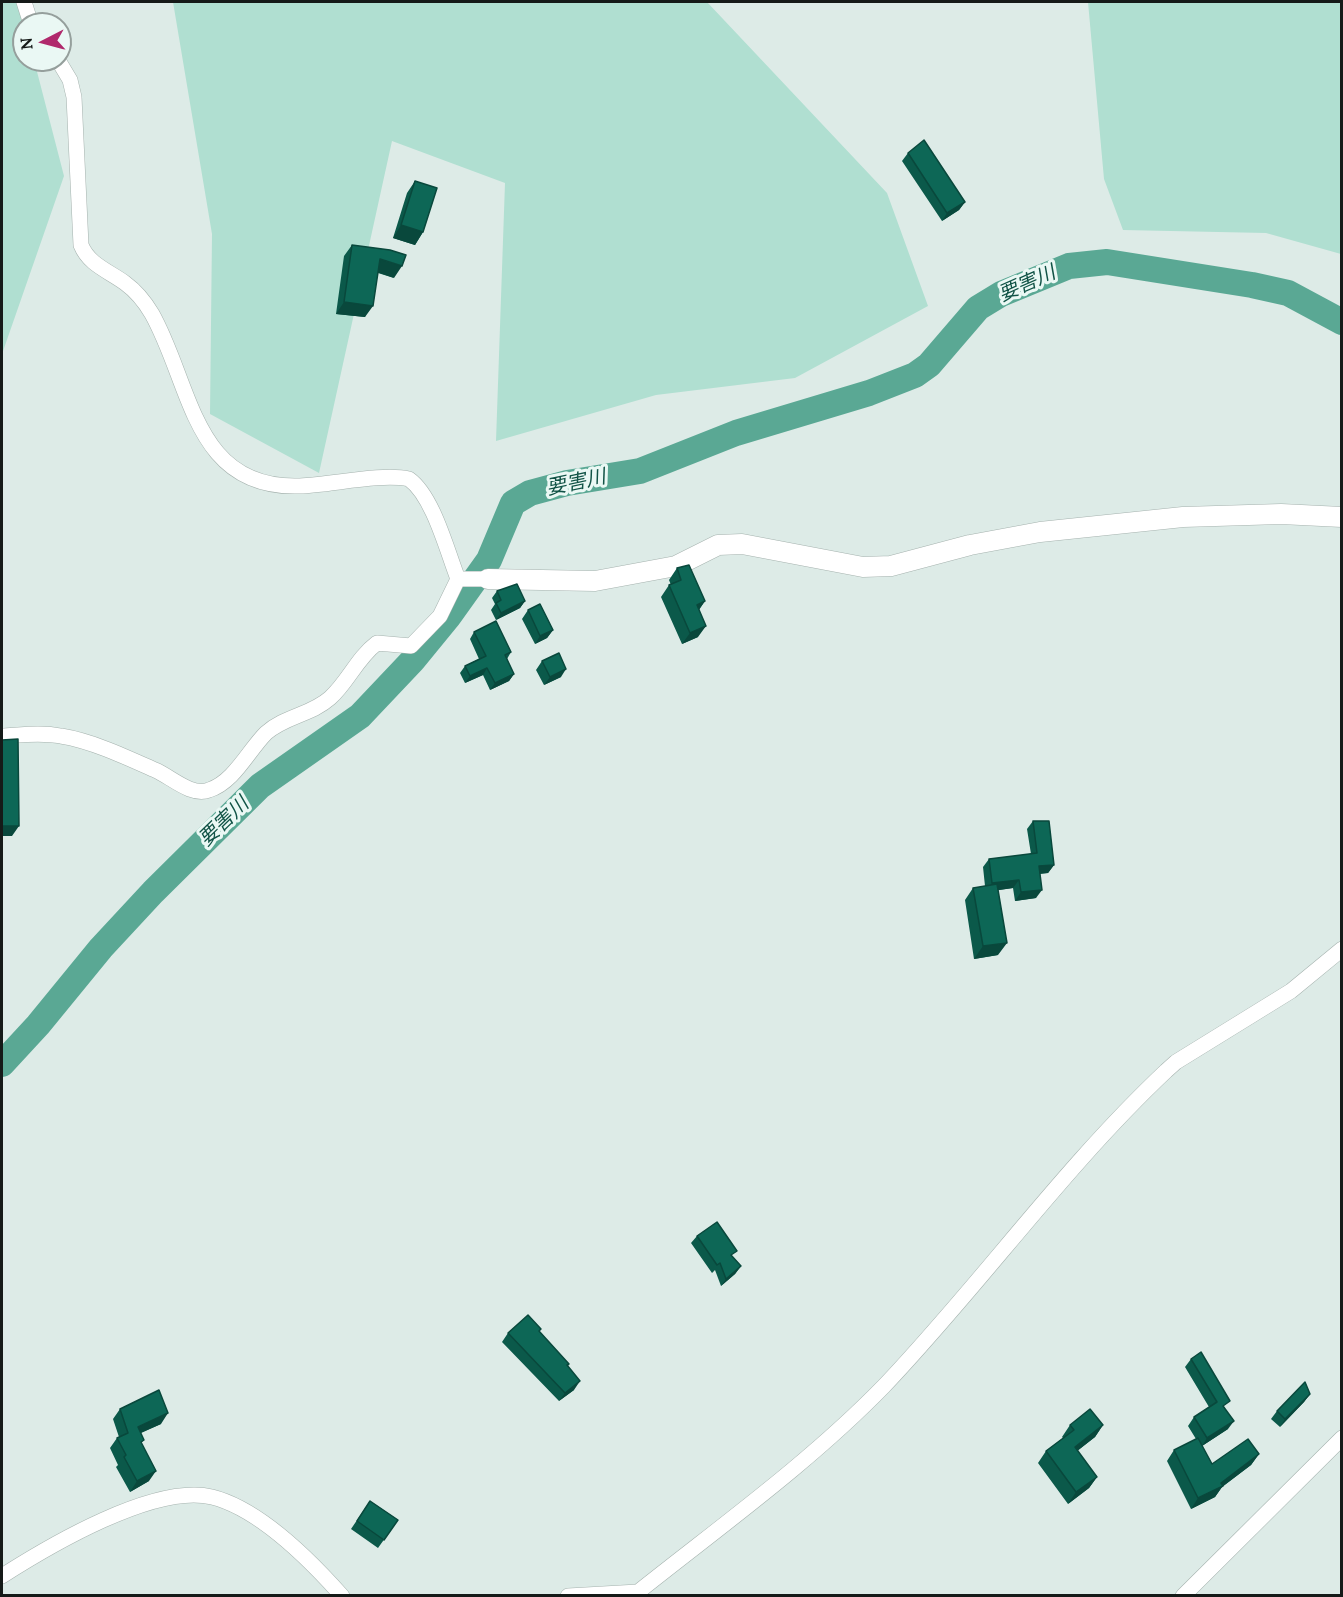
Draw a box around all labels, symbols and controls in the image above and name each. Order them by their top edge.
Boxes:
north arrow [12,12,72,72]
text: N [15,36,37,51]
water label: 要害川 [995,261,1059,307]
water label: 要害川 [544,465,608,501]
water label: 要害川 [194,793,254,851]

